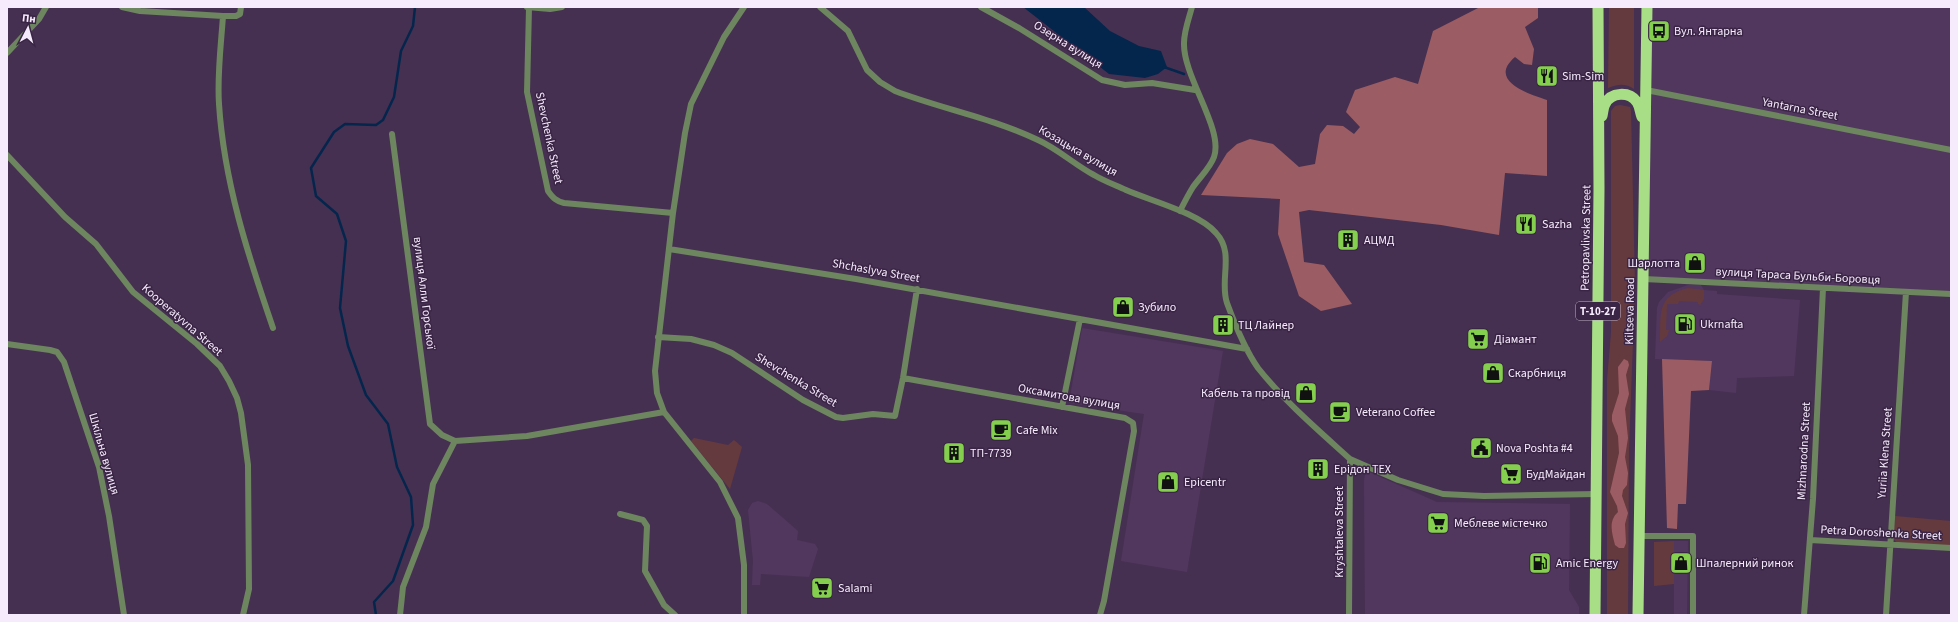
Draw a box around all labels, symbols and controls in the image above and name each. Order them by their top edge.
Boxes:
north arrow [8,8,48,48]
text: Пн [21,10,37,27]
street label: Озерна вулиця [1030,17,1106,73]
bus stop icon: Вул. Янтарна [1646,18,1672,44]
place label: Вул. Янтарна [1674,23,1743,40]
restaurant icon: Sim-Sim [1534,63,1560,89]
place label: Sim-Sim [1562,68,1604,85]
street label: Shevchenka Street [531,91,567,185]
street label: Yantarna Street [1760,93,1839,125]
street label: Козацька вулиця [1035,121,1121,181]
street label: Petropavlivska Street [1577,185,1595,291]
restaurant icon: Sazha [1513,211,1539,237]
place label: Sazha [1542,216,1572,233]
building icon: АЦМД [1335,227,1361,253]
place label: АЦМД [1364,232,1395,249]
street label: вулиця Алли Горської [409,236,439,351]
shop icon: Шарлотта [1682,250,1708,276]
street label: Shchaslyva Street [831,255,921,287]
place label: Шарлотта [1628,255,1680,272]
street label: вулиця Тараса Бульби-Боровця [1715,263,1881,289]
street label: Kiltseva Road [1621,277,1639,345]
street label: Kooperatyvna Street [138,280,226,360]
shop icon: Зубило [1110,294,1136,320]
place label: Зубило [1138,299,1176,316]
road number: Т-10-27 [1576,302,1620,320]
fuel station icon: Ukrnafta [1672,311,1698,337]
building icon: ТЦ Лайнер [1210,312,1236,338]
place label: Ukrnafta [1700,316,1743,333]
place label: ТЦ Лайнер [1238,317,1295,334]
supermarket icon: Діамант [1465,326,1491,352]
place label: Діамант [1494,331,1537,348]
street label: Shevchenka Street [752,349,840,411]
shop icon: Скарбниця [1480,360,1506,386]
place label: Скарбниця [1508,365,1566,382]
street label: Оксамитова вулиця [1017,380,1121,414]
shop icon: Кабель та провід [1293,380,1319,406]
place label: Кабель та провід [1201,385,1291,402]
cafe icon: Veterano Coffee [1327,399,1353,425]
street label: Mizhnarodna Street [1793,402,1815,500]
place label: Veterano Coffee [1356,404,1435,421]
street label: Yuriia Klena Street [1873,407,1897,500]
street label: Шкільна вулиця [84,411,124,497]
cafe icon: Cafe Mix [988,417,1014,443]
place label: Cafe Mix [1016,422,1058,439]
public building icon: Nova Poshta #4 [1468,435,1494,461]
building icon: ТП-7739 [941,440,967,466]
place label: Nova Poshta #4 [1496,440,1573,457]
place label: ТП-7739 [970,445,1012,462]
building icon: Ерідон ТЕХ [1305,456,1331,482]
place label: Ерідон ТЕХ [1334,461,1391,478]
supermarket icon: БудМайдан [1498,461,1524,487]
place label: БудМайдан [1526,466,1586,483]
shop icon: Epicentr [1155,469,1181,495]
place label: Epicentr [1184,474,1227,491]
street label: Kryshtaleva Street [1331,486,1348,578]
supermarket icon: Меблеве містечко [1425,510,1451,536]
place label: Меблеве містечко [1454,515,1547,532]
street label: Petra Doroshenka Street [1820,521,1942,545]
fuel station icon: Amic Energy [1527,550,1553,576]
shop icon: Шпалерний ринок [1668,550,1694,576]
place label: Amic Energy [1556,555,1618,572]
place label: Шпалерний ринок [1696,555,1794,572]
supermarket icon: Salami [809,575,835,601]
place label: Salami [838,580,873,597]

